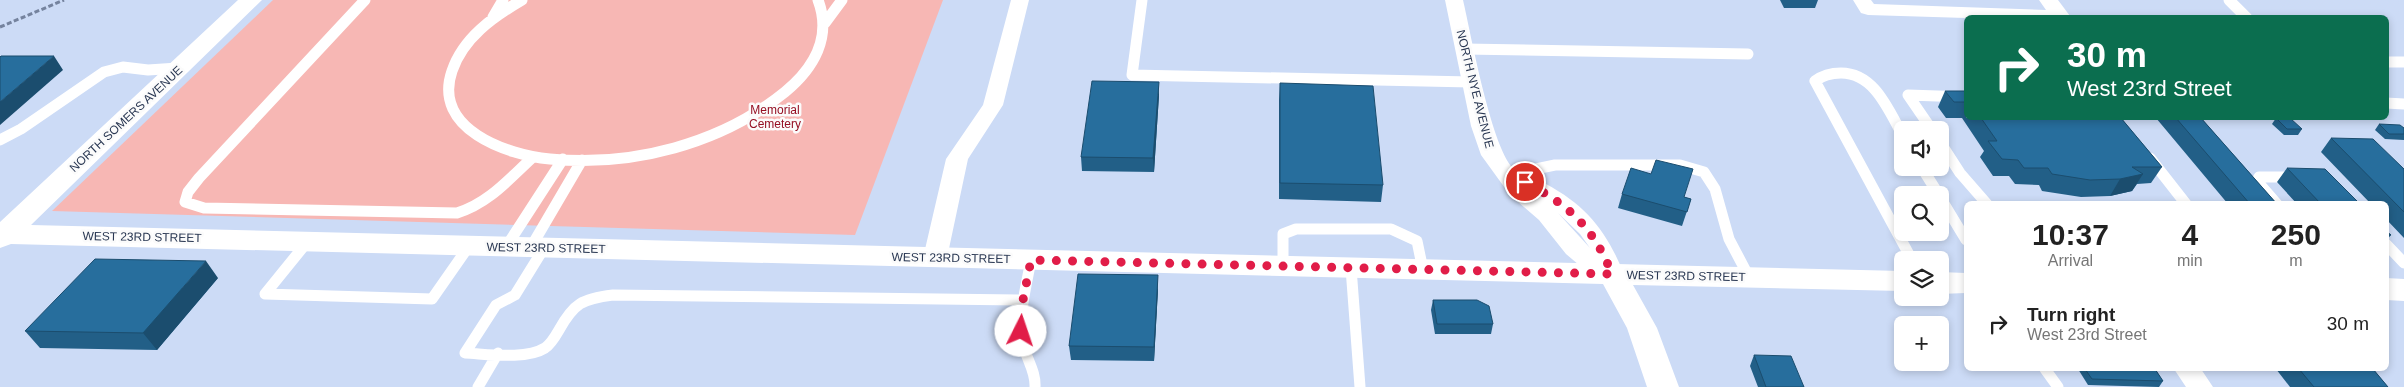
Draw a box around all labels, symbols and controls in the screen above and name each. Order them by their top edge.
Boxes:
street label: NORTH NYE AVENUE [1453,28,1497,150]
icon: right [1984,35,2049,100]
text: 30 m [2067,35,2147,74]
street label: NORTH SOMERS AVENUE [67,63,185,175]
text: West 23rd Street [2067,76,2232,101]
park label: Memorial Cemetery [749,103,801,131]
map controls [1894,121,1949,371]
button: sound [1894,121,1949,176]
pin [1504,161,1546,203]
icon: arrive [1511,168,1539,196]
button: search [1894,186,1949,241]
text: 10:37 [2032,218,2109,251]
text: 4 [2181,218,2198,251]
text: 250 [2271,218,2321,251]
street label: WEST 23RD STREET [82,229,202,245]
street label: WEST 23RD STREET [486,240,606,256]
street label: WEST 23RD STREET [891,250,1011,266]
button: layers [1894,251,1949,306]
text: Arrival [2048,252,2093,269]
text: min [2177,252,2203,269]
text: m [2289,252,2302,269]
street label: WEST 23RD STREET [1626,268,1746,284]
position arrow [994,304,1046,356]
text: Turn right [2027,304,2115,325]
icon: right [1984,310,2012,338]
text: 30 m [2327,313,2369,334]
button: + [1894,316,1949,371]
text: West 23rd Street [2027,326,2147,343]

